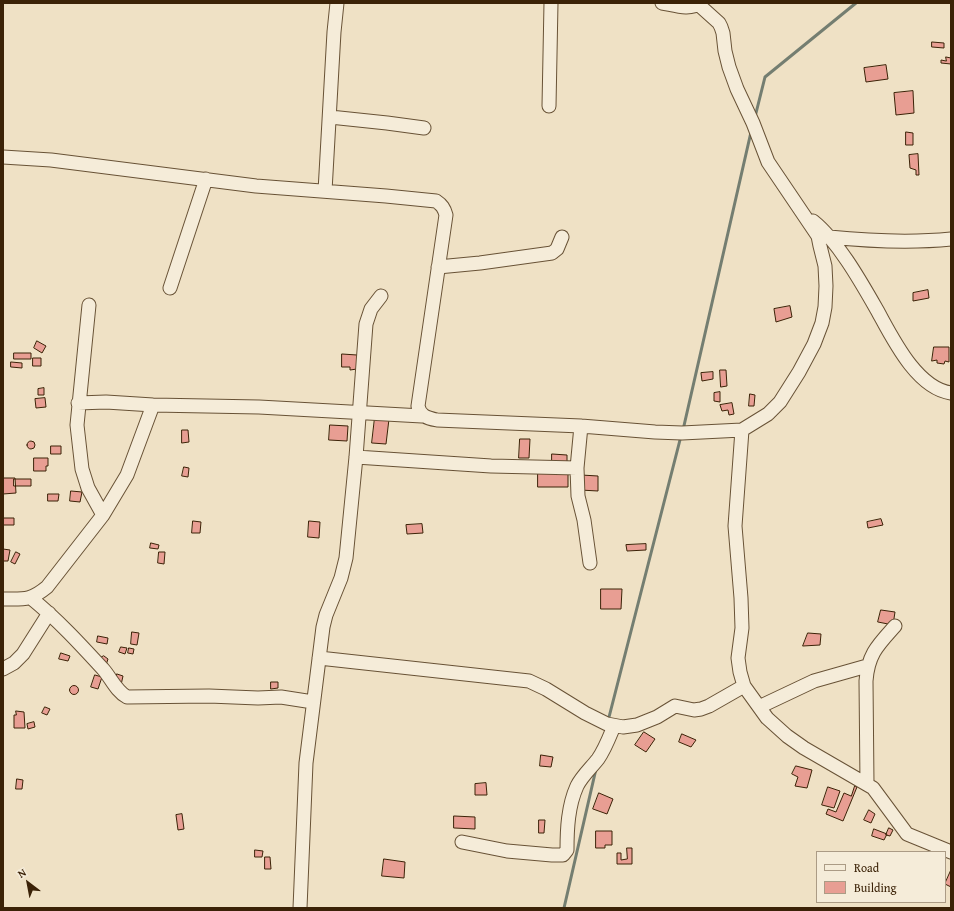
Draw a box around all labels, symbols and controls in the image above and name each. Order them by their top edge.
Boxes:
legend [816,851,946,903]
text: Road [854,859,879,876]
north arrow [8,863,48,903]
text: N [14,864,29,882]
text: Building [854,879,897,896]

